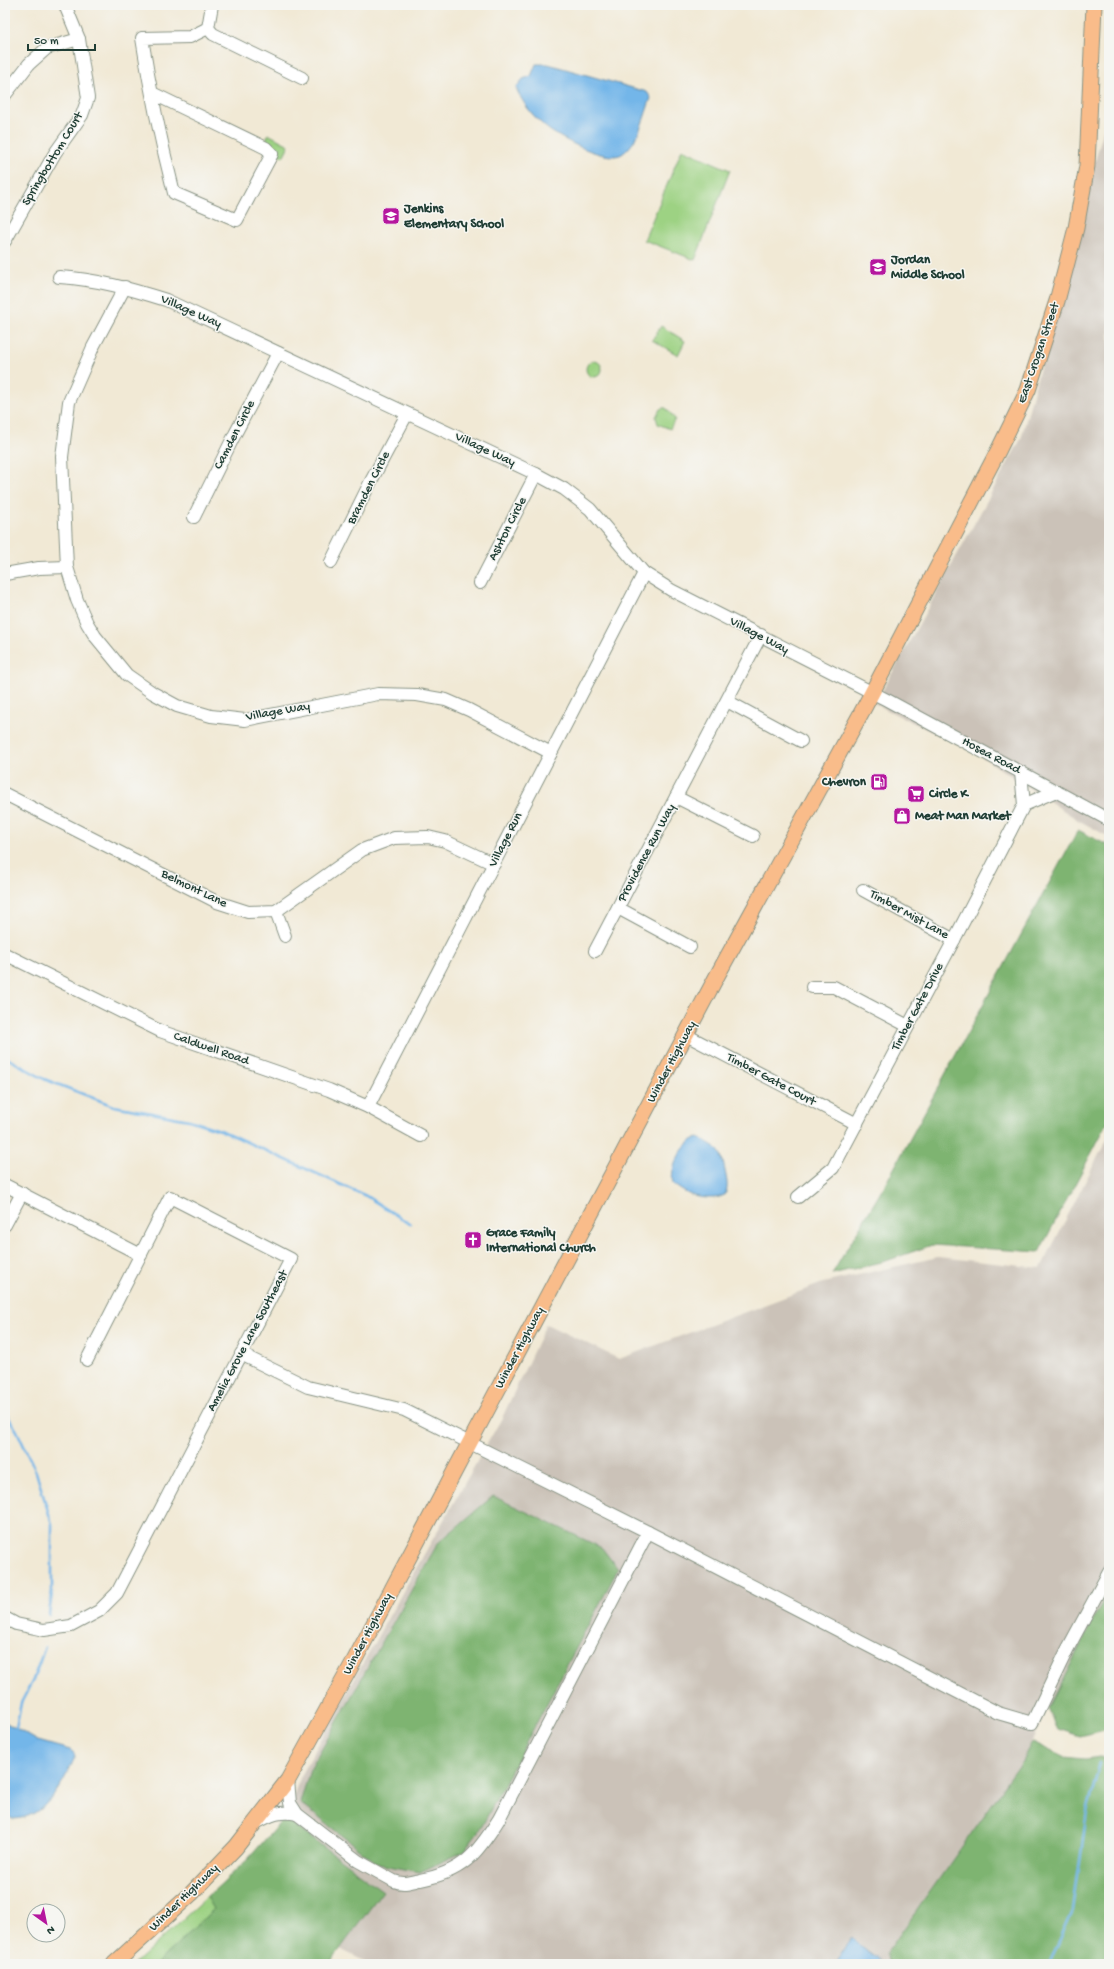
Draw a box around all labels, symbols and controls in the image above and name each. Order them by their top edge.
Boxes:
scale bar [28,26,95,52]
text: 50 m [34,35,59,49]
street label: Springbottom Court [19,108,88,209]
place label: Jenkins Elementary School [403,202,504,232]
school or university icon: Jenkins Elementary School [381,206,401,226]
place label: Jordan Middle School [890,253,965,283]
school or university icon: Jordan Middle School [868,257,888,277]
street label: Village Way [157,292,224,332]
street label: East Crogan Street [1015,299,1064,405]
street label: Camden Circle [211,398,259,472]
street label: Village Way [452,429,518,471]
street label: Bramden Circle [344,449,394,528]
street label: Ashton Circle [486,495,531,563]
street label: Village Way [726,614,792,658]
street label: Village Way [244,699,312,725]
street label: Hosea Road [959,734,1024,778]
fuel station icon: Chevron [869,772,889,792]
place label: Chevron [821,775,867,790]
supermarket icon: Circle K [906,784,926,804]
place label: Circle K [928,787,970,802]
street label: Providence Run Way [614,801,679,905]
shop icon: Meat Man Market [892,806,912,826]
street label: Village Run [485,809,527,871]
place label: Meat Man Market [915,809,1012,824]
street label: Belmont Lane [158,866,230,912]
street label: Timber Mist Lane [866,887,951,943]
street label: Timber Gate Drive [888,960,948,1054]
street label: Winder Highway [644,1018,700,1105]
street label: Caldwell Road [171,1029,252,1069]
street label: Timber Gate Court [723,1050,820,1111]
place label: Grace Family International Church [486,1226,596,1256]
church icon: Grace Family International Church [463,1230,483,1250]
street label: Amelia Grove Lane Southeast [204,1266,292,1414]
street label: Winder Highway [492,1304,548,1391]
street label: Winder Highway [340,1590,396,1677]
street label: Winder Highway [146,1861,222,1935]
north arrow [26,1903,66,1943]
text: N [44,1923,57,1937]

